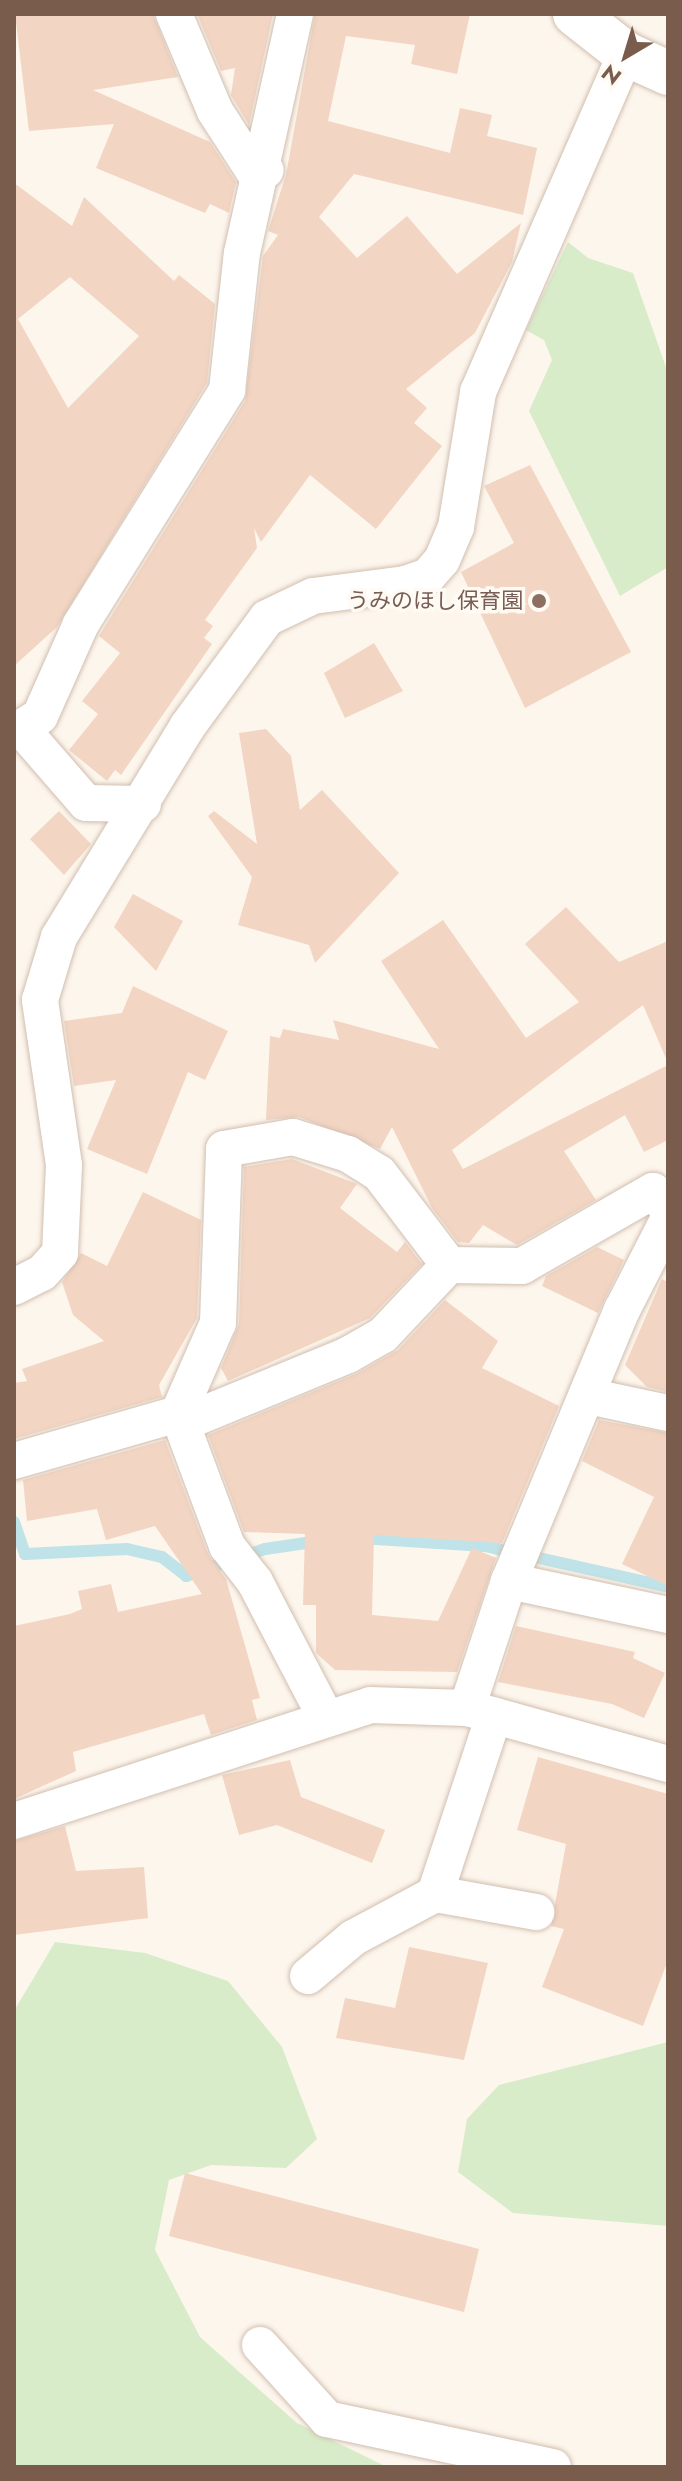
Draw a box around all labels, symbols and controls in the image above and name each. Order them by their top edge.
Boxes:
north arrow [586,16,666,96]
text: N [594,57,628,93]
place label: うみのほし保育園 [347,588,523,614]
marker: うみのほし保育園 [530,592,548,610]

